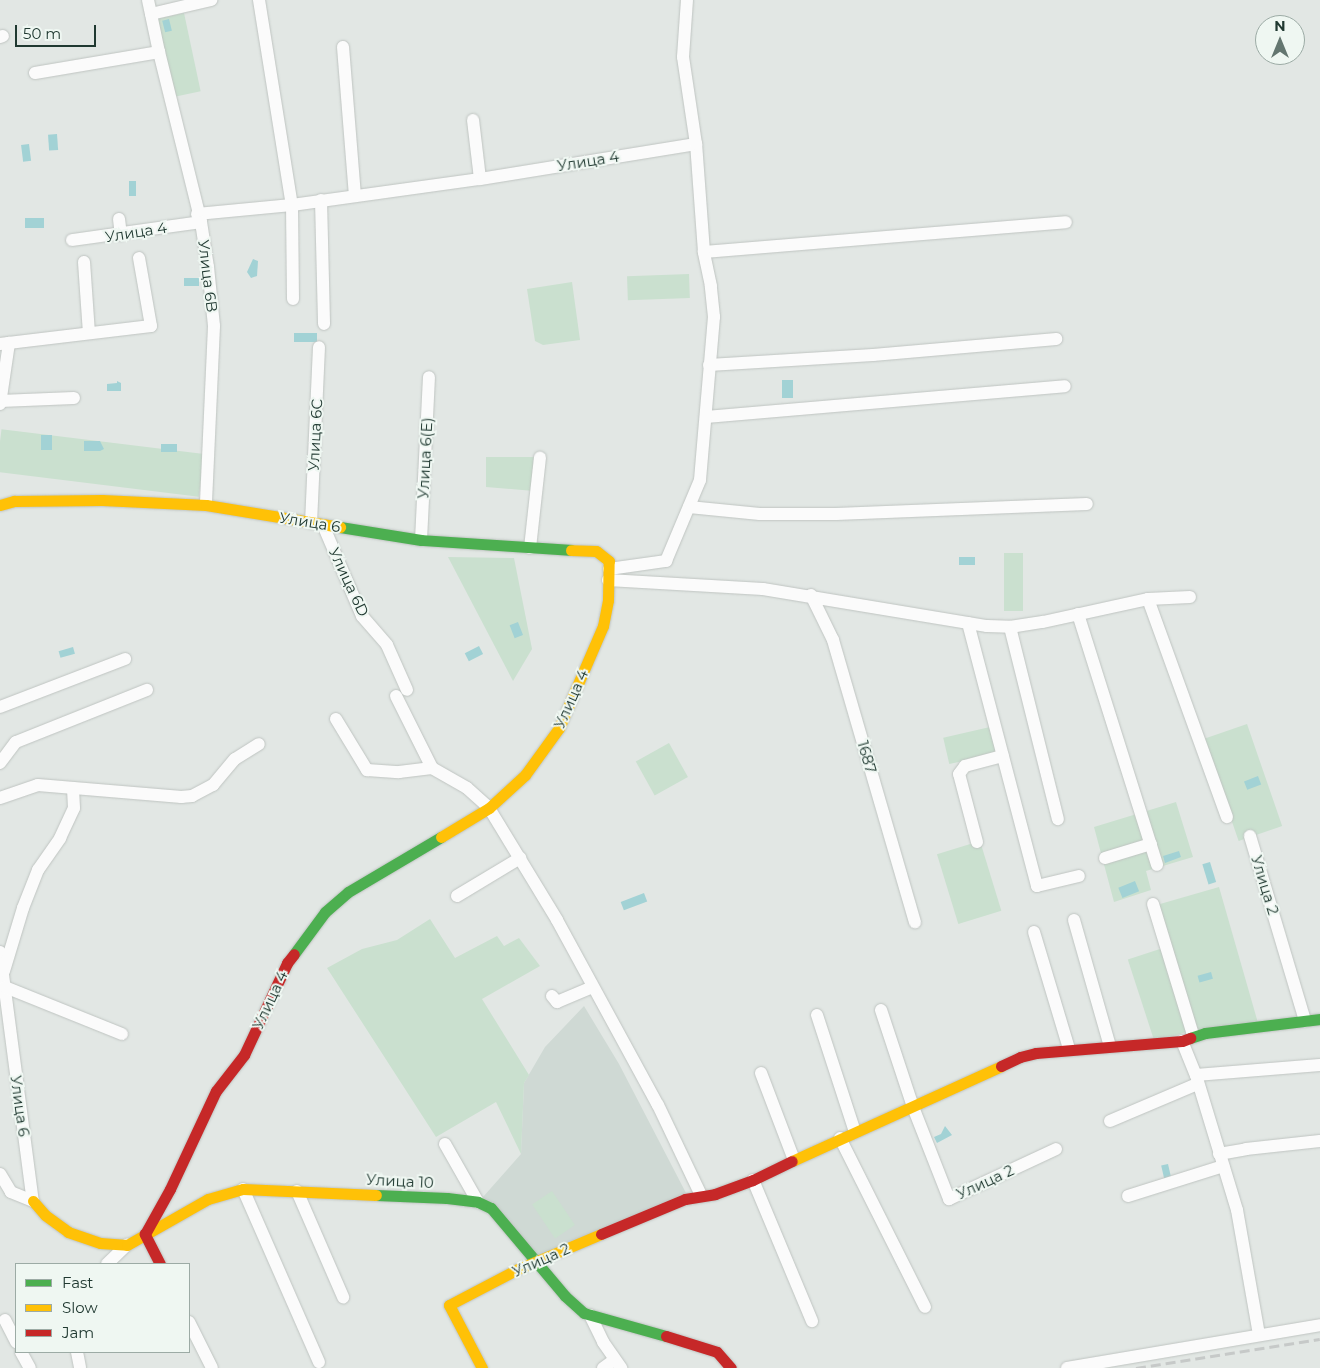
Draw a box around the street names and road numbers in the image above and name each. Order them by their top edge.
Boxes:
street label: Улица 4 [556,147,620,175]
street label: Улица 4 [104,218,168,246]
street label: Улица 6B [195,239,221,313]
street label: Улица 6C [304,398,326,472]
street label: Улица 6(E) [414,417,436,499]
street label: Улица 6 [278,508,342,536]
street label: Улица 6D [325,545,373,619]
street label: Улица 4 [550,667,592,731]
street label: 1687 [854,739,880,775]
street label: Улица 2 [1247,853,1283,917]
street label: Улица 4 [249,968,291,1032]
street label: Улица 6 [7,1074,33,1138]
street label: Улица 2 [954,1161,1016,1203]
street label: Улица 10 [366,1170,434,1192]
street label: Улица 2 [510,1239,572,1281]

